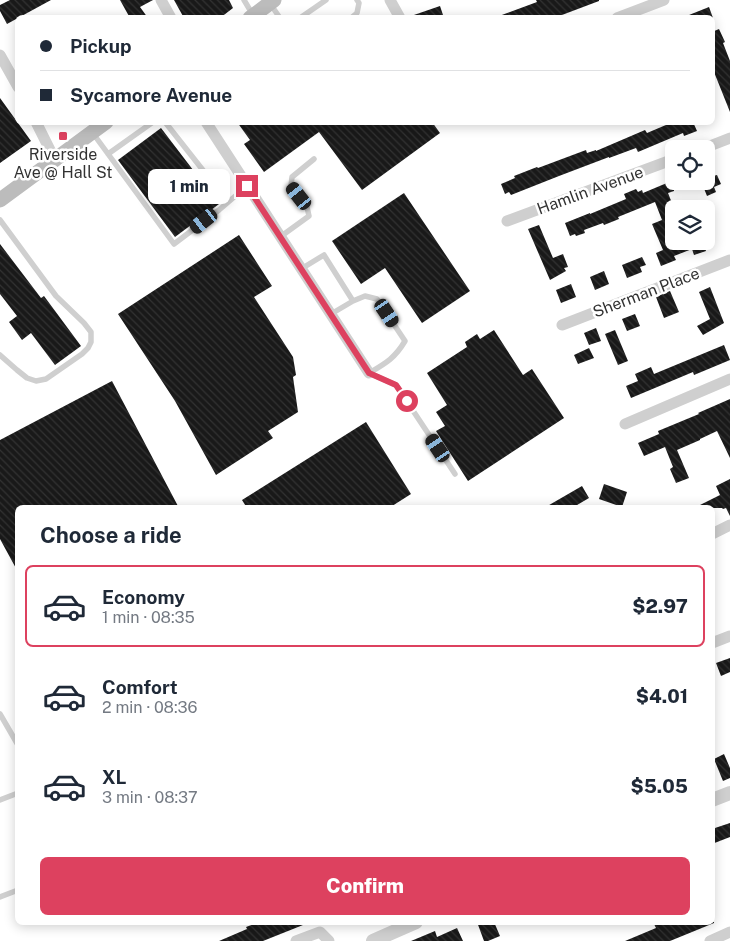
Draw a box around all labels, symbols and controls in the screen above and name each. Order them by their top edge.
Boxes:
text: Pickup [70,35,132,57]
text: Sycamore Avenue [70,84,232,106]
marker: Riverside Ave @ Hall St [57,130,69,142]
map controls [665,140,715,250]
button: locate [665,140,715,190]
place label: Riverside Ave @ Hall St [13,145,113,182]
street label: Hamlin Avenue [534,162,646,219]
callout: 1 min [147,168,230,204]
route end [236,175,258,197]
text: 1 min [169,177,209,196]
car [283,180,314,212]
button: layers [665,200,715,250]
car [187,206,220,236]
street label: Sherman Place [590,263,702,322]
car [372,296,401,330]
route start [396,390,418,412]
car [423,431,452,465]
text: Choose a ride [40,522,182,548]
icon: car [42,584,87,629]
text: Economy [102,586,185,608]
text: $2.97 [632,595,688,617]
text: 1 min · 08:35 [102,608,195,627]
icon: car [42,674,87,719]
text: Comfort [102,676,178,698]
text: $4.01 [636,685,688,707]
text: 2 min · 08:36 [102,698,198,717]
icon: car [42,764,87,809]
text: XL [102,766,127,788]
text: $5.05 [631,775,688,797]
text: 3 min · 08:37 [102,788,198,807]
button: Confirm [40,857,690,915]

